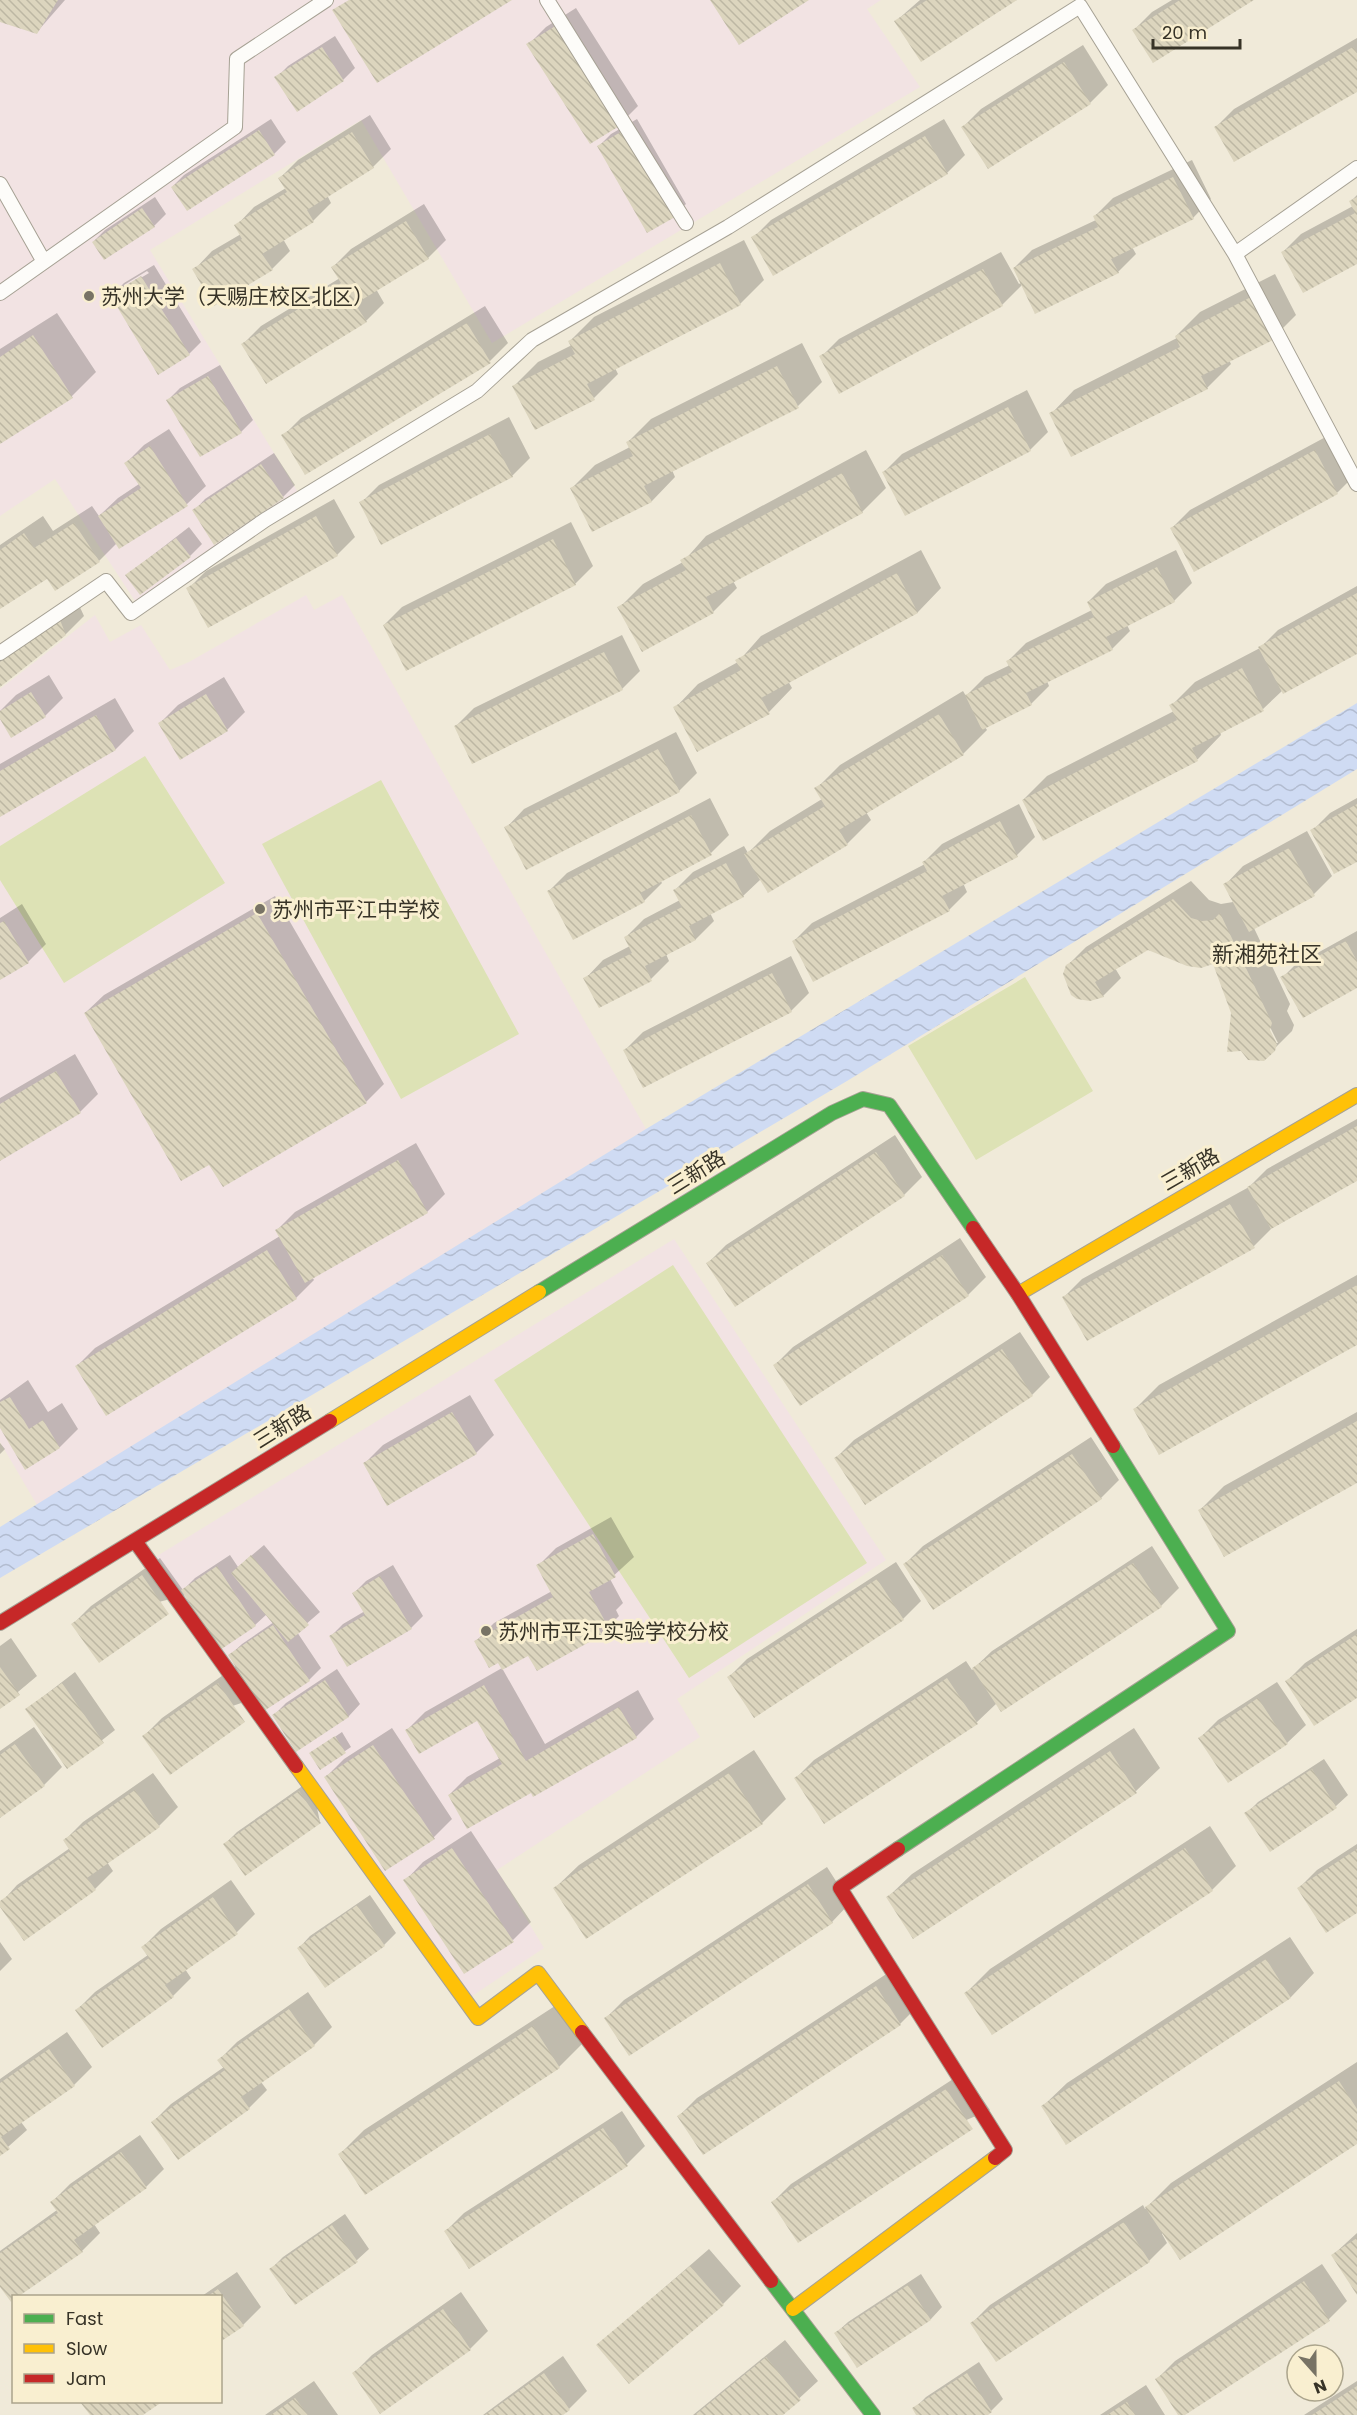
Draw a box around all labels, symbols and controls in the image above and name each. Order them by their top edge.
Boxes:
scale bar [1153,12,1240,50]
text: 20 m [1162,20,1207,45]
place label: 苏州大学（天赐庄校区北区） [101,282,374,311]
marker: 苏州大学（天赐庄校区北区） [82,289,96,303]
place label: 苏州市平江中学校 [272,895,440,924]
marker: 苏州市平江中学校 [253,902,267,916]
district label: 新湘苑社区 [1212,939,1322,970]
street label: 三新路 [1155,1141,1225,1197]
street label: 三新路 [662,1143,730,1201]
street label: 三新路 [248,1397,316,1455]
place label: 苏州市平江实验学校分校 [498,1617,729,1646]
marker: 苏州市平江实验学校分校 [479,1624,493,1638]
legend [12,2295,222,2403]
text: Fast [66,2306,103,2331]
text: Slow [66,2336,108,2361]
north arrow [1285,2343,1345,2403]
text: Jam [66,2366,106,2391]
text: N [1310,2374,1330,2399]

